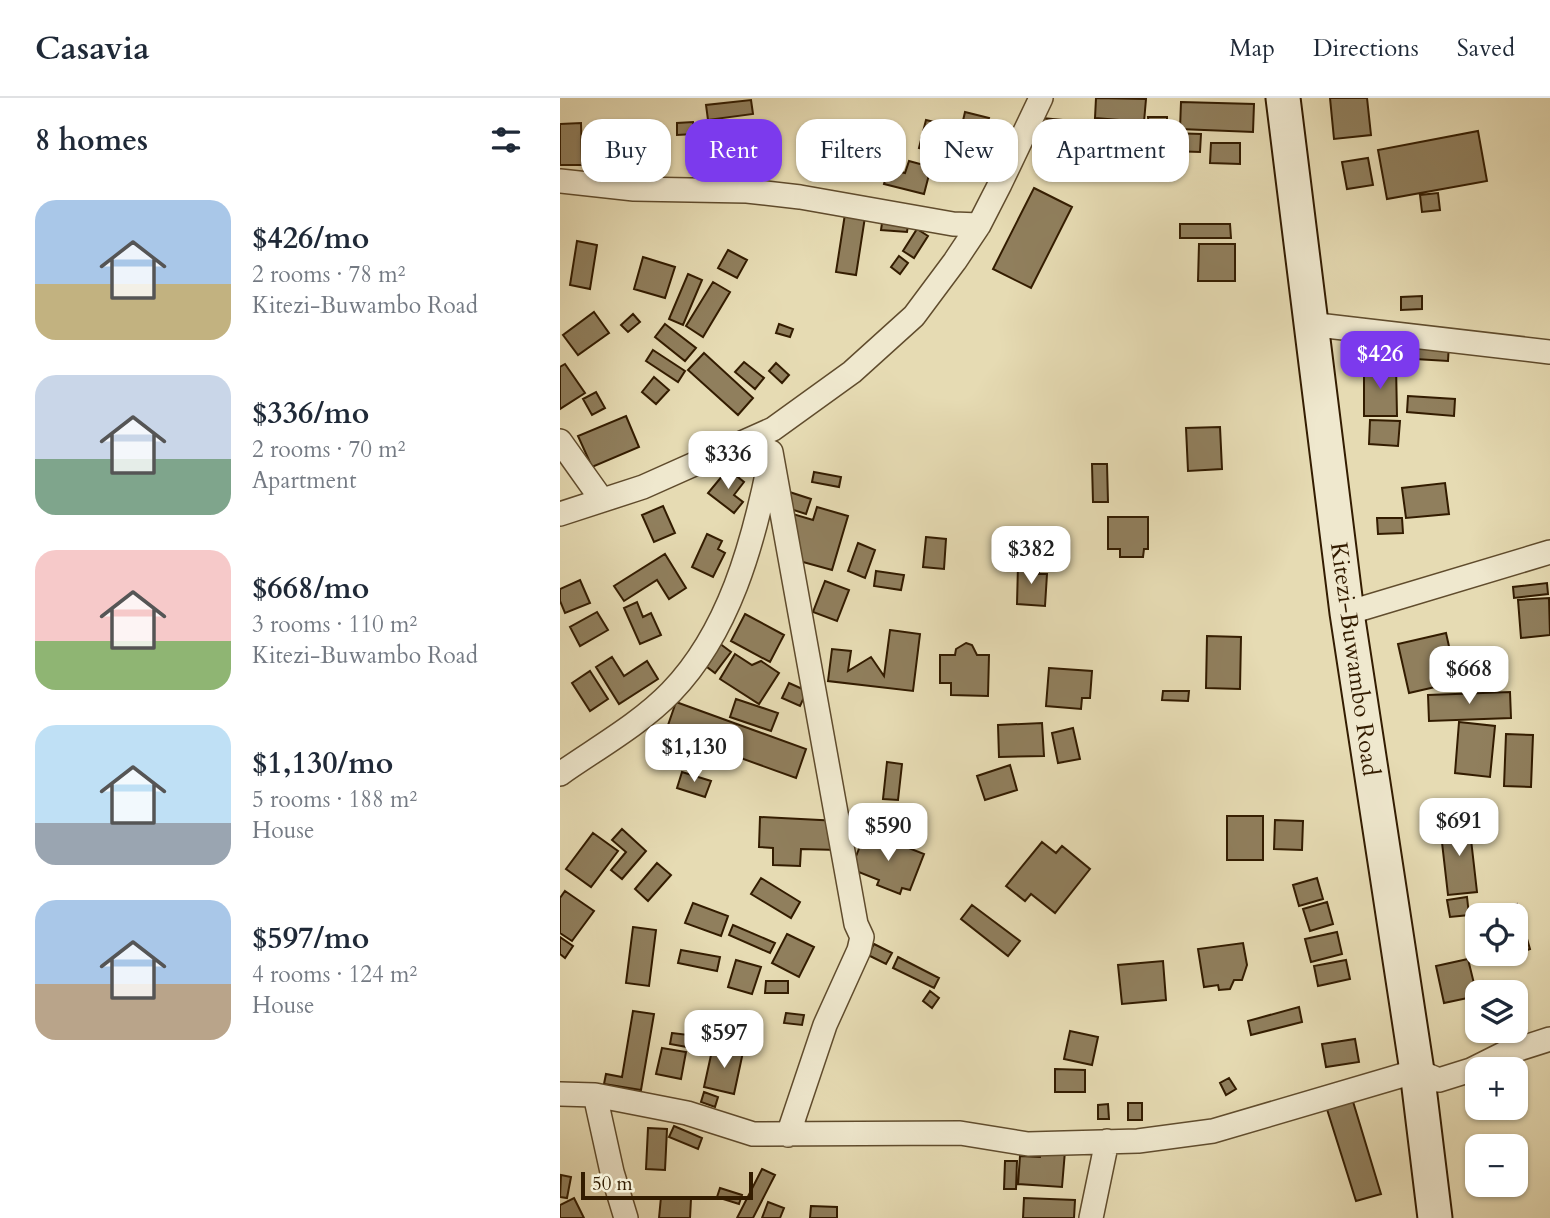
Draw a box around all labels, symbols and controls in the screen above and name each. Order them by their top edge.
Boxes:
text: Casavia [35,26,150,71]
text: Map [1229,32,1275,65]
text: Directions [1313,32,1419,65]
text: Saved [1457,32,1515,65]
chip: Buy [581,119,671,182]
chip: Rent [685,119,782,182]
chip: Filters [796,119,906,182]
chip: New [920,119,1018,182]
chip: Apartment [1032,119,1189,182]
text: 8 homes [35,120,148,161]
icon: filters [487,121,525,159]
text: $426/mo [252,218,369,259]
icon: home [91,228,175,312]
text: 2 rooms · 78 m² [252,259,405,290]
text: Kitezi-Buwambo Road [252,290,478,321]
pin: $426 [1339,331,1421,391]
text: $426 [1356,338,1404,369]
text: $336/mo [252,393,369,434]
icon: home [91,403,175,487]
pin: $336 [687,432,769,491]
text: 2 rooms · 70 m² [252,434,405,465]
text: $336 [704,438,752,469]
text: Apartment [252,465,356,496]
pin: $382 [990,526,1072,586]
text: $382 [1007,533,1055,564]
street label: Kitezi-Buwambo Road [1322,540,1387,778]
text: $668/mo [252,568,369,609]
icon: home [91,578,175,662]
text: 3 rooms · 110 m² [252,609,417,640]
text: Kitezi-Buwambo Road [252,640,478,671]
pin: $668 [1428,646,1510,706]
text: $668 [1445,653,1493,684]
pin: $1,130 [637,724,751,784]
text: $1,130 [661,731,727,762]
text: $1,130/mo [252,743,393,784]
icon: home [91,753,175,837]
text: 5 rooms · 188 m² [252,784,417,815]
pin: $691 [1418,798,1500,858]
pin: $590 [847,804,929,863]
text: $691 [1435,805,1483,836]
text: $590 [864,810,912,841]
text: House [252,815,314,846]
map controls [1465,903,1528,1197]
button: locate [1465,903,1528,966]
text: $597/mo [252,918,369,959]
icon: home [91,928,175,1012]
text: 4 rooms · 124 m² [252,959,417,990]
button: layers [1465,980,1528,1043]
text: House [252,990,314,1021]
pin: $597 [683,1010,765,1070]
text: $597 [700,1017,748,1048]
button: + [1465,1057,1528,1120]
button: − [1465,1134,1528,1197]
scale bar [581,1169,752,1201]
text: 50 m [592,1171,633,1197]

